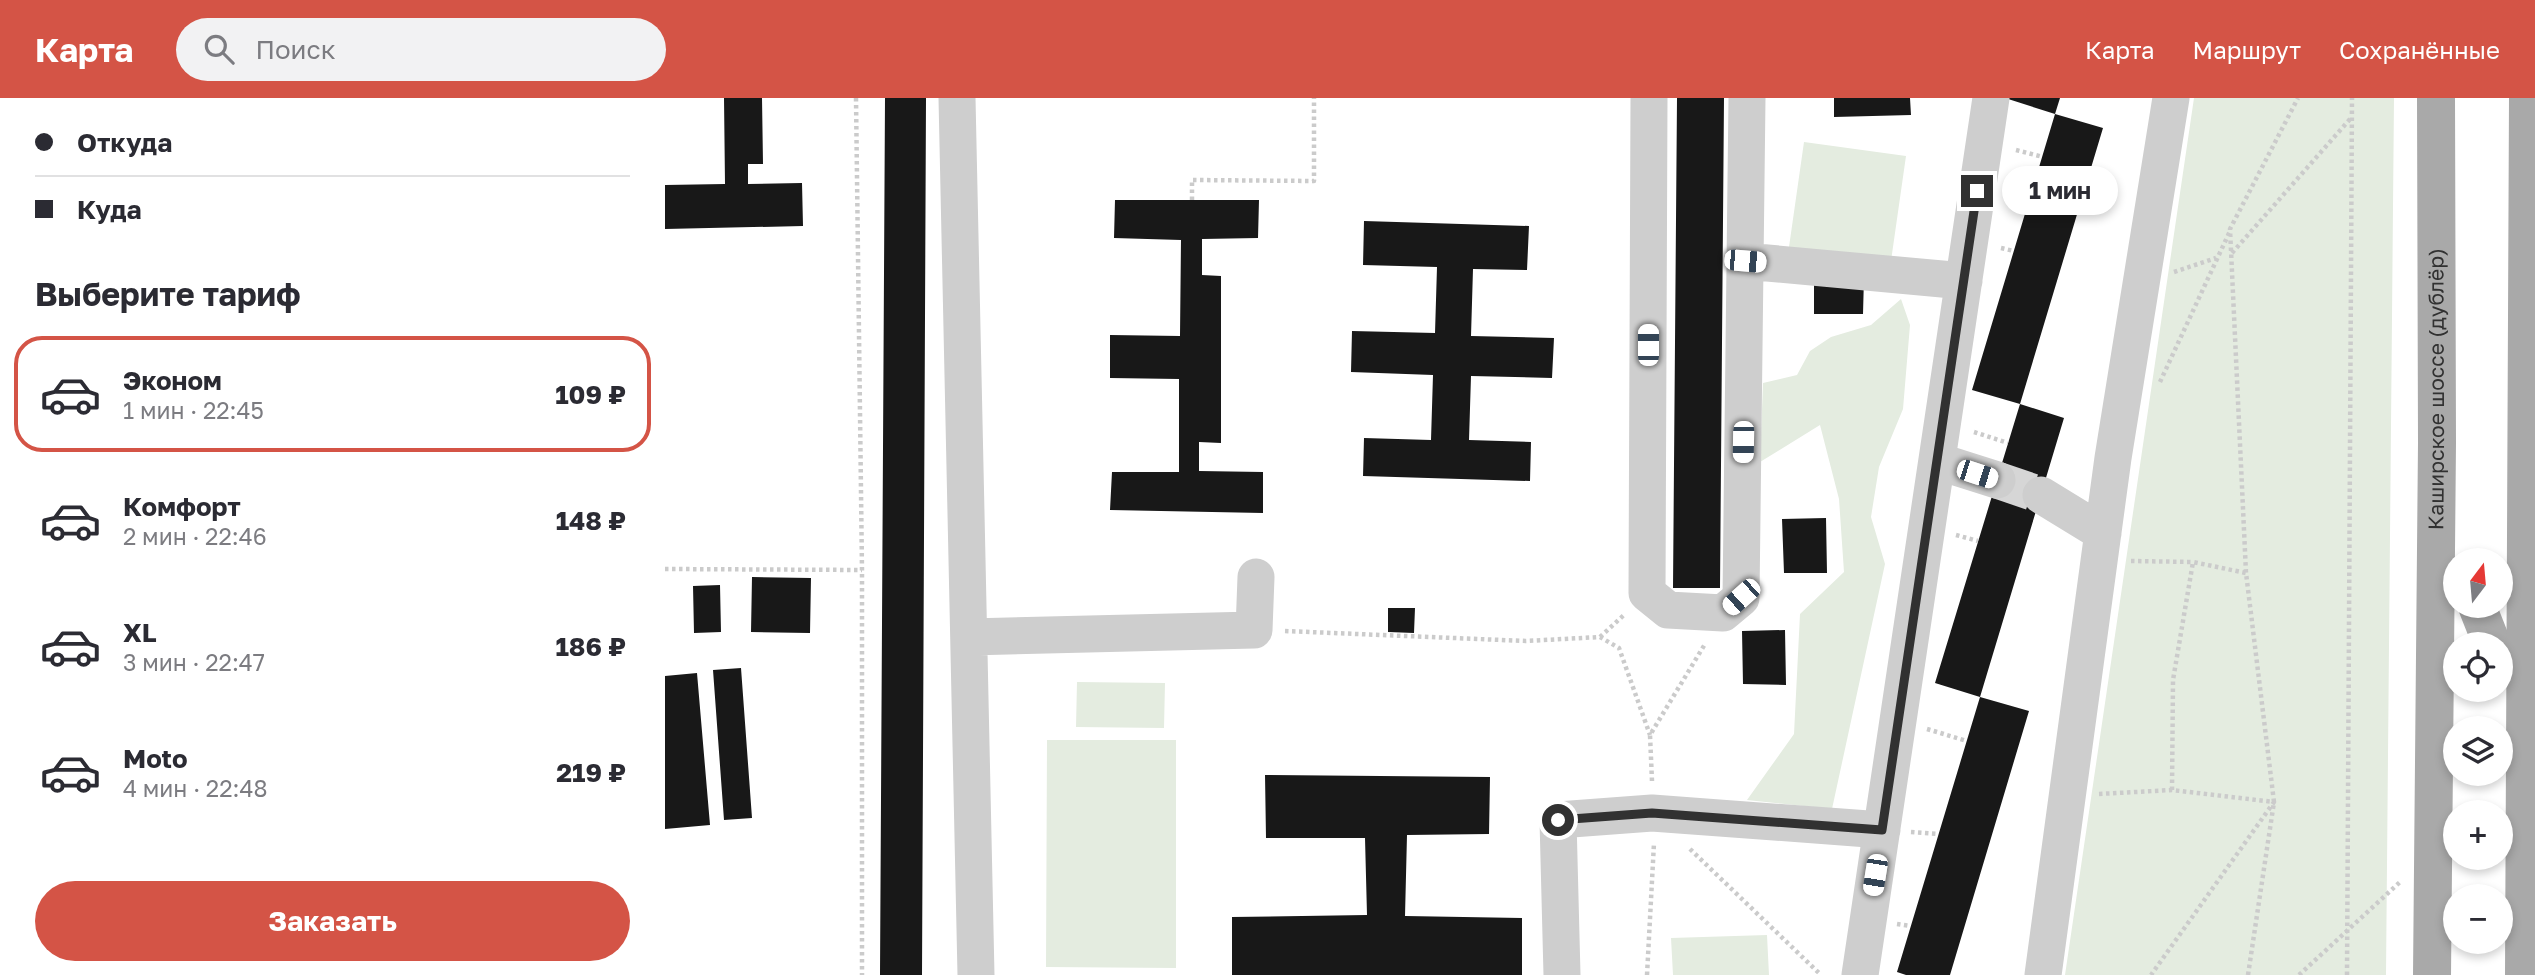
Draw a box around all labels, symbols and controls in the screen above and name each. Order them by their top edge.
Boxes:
search box [176,18,666,81]
text: Карта [35,30,134,69]
icon: search [200,30,238,68]
text: Поиск [256,34,336,65]
text: Карта [2085,35,2155,64]
text: Маршрут [2193,35,2301,64]
text: Сохранённые [2339,35,2500,64]
text: Откуда [77,127,172,158]
callout: 1 мин [2001,166,2117,216]
route end [1961,175,1993,207]
text: 1 мин [2029,176,2091,204]
text: Куда [77,194,142,225]
street label: Каширское шоссе (дублёр) [2422,248,2449,530]
car [1724,249,1767,273]
text: Выберите тариф [35,275,301,313]
car [1638,324,1659,366]
icon: car [39,363,102,426]
text: Эконом [123,365,222,396]
text: 109 ₽ [555,379,626,410]
text: 1 мин · 22:45 [123,396,264,424]
car [1733,421,1754,463]
car [1954,458,2001,490]
icon: car [39,489,102,552]
text: Комфорт [123,491,241,522]
text: 148 ₽ [556,505,626,536]
text: 2 мин · 22:46 [123,522,267,550]
north arrow [2443,548,2513,618]
map controls [2443,548,2513,954]
car [1719,575,1764,619]
icon: car [39,615,102,678]
text: XL [123,617,157,648]
text: 186 ₽ [555,631,626,662]
button: locate [2443,632,2513,702]
text: 3 мин · 22:47 [123,648,265,676]
button: layers [2443,716,2513,786]
icon: car [39,741,102,804]
text: Moto [123,743,188,774]
text: 219 ₽ [556,757,626,788]
text: 4 мин · 22:48 [123,774,267,802]
button: + [2443,800,2513,870]
route start [1542,804,1574,836]
car [1862,853,1889,897]
button: Заказать [35,881,630,961]
button: − [2443,884,2513,954]

